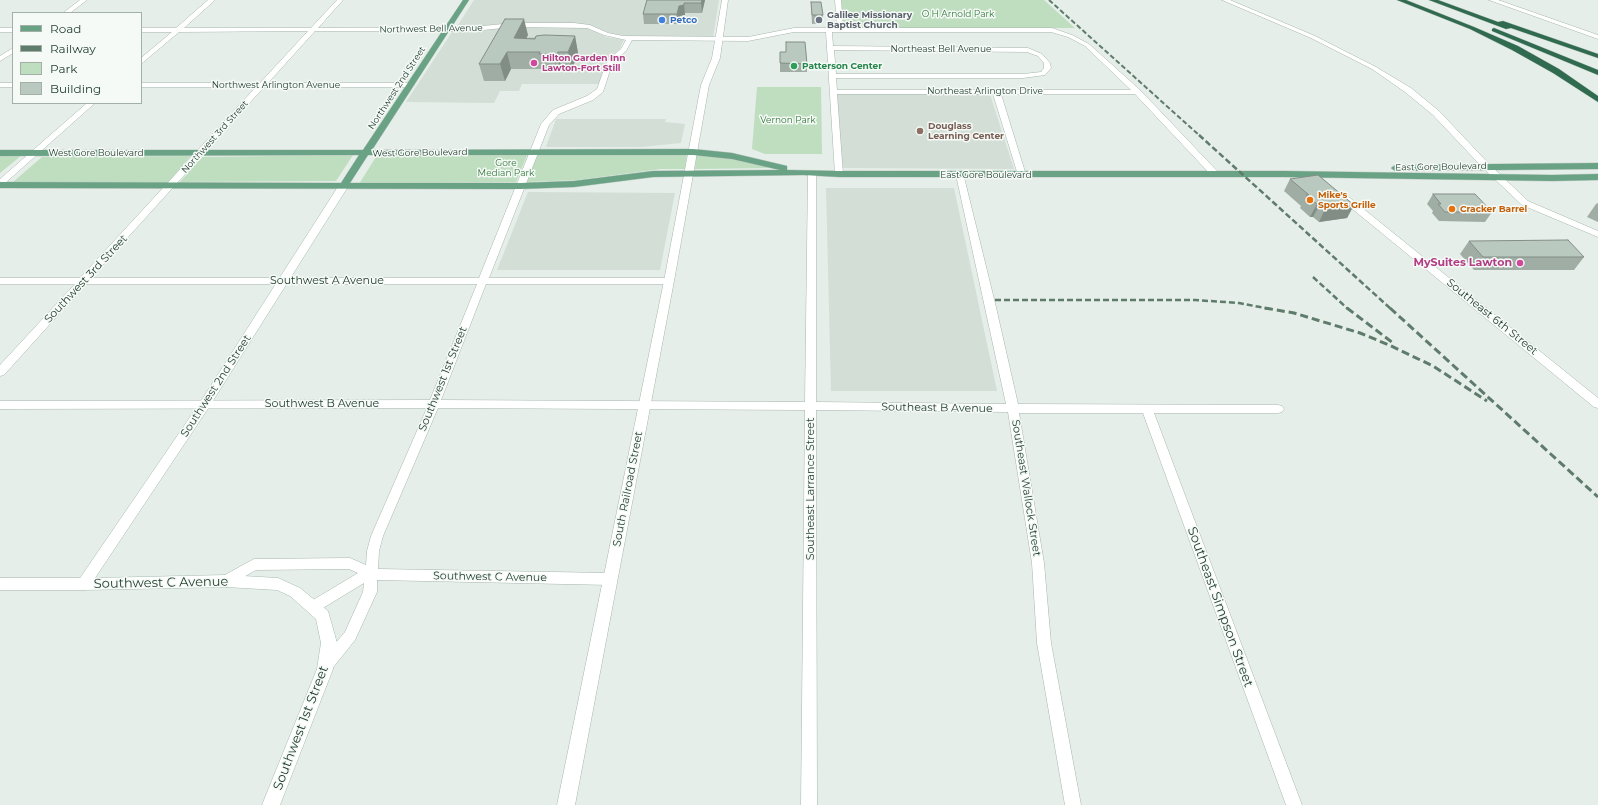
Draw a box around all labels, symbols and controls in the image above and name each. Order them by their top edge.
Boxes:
park label: O H Arnold Park [922,9,994,19]
place label: Galilee Missionary Baptist Church [827,10,912,31]
legend [12,12,142,104]
marker: Petco [657,15,667,25]
place label: Petco [670,15,697,25]
marker: Galilee Missionary Baptist Church [814,15,824,25]
text: Road [50,21,81,36]
street label: Northwest Bell Avenue [379,23,483,35]
text: Railway [50,41,96,56]
street label: Northwest 2nd Street [366,44,428,132]
street label: Northeast Bell Avenue [891,44,991,54]
place label: Hilton Garden Inn Lawton-Fort Still [542,53,625,74]
marker: Hilton Garden Inn Lawton-Fort Still [529,58,539,68]
text: Park [50,61,77,76]
marker: Patterson Center [789,61,799,71]
place label: Patterson Center [802,61,882,71]
street label: Northwest Arlington Avenue [212,80,340,90]
text: Building [50,81,101,96]
street label: Northeast Arlington Drive [927,86,1043,96]
street label: Northwest 3rd Street [179,98,251,176]
park label: Vernon Park [760,115,816,125]
place label: Douglass Learning Center [928,121,1004,142]
marker: Douglass Learning Center [915,126,925,136]
street label: West Gore Boulevard [372,147,468,159]
street label: West Gore Boulevard [48,148,144,158]
park label: Gore Median Park [478,158,534,179]
street label: East Gore Boulevard [1395,161,1487,173]
street label: East Gore Boulevard [940,170,1032,180]
place label: Mike's Sports Grille [1318,190,1376,211]
marker: Mike's Sports Grille [1305,195,1315,205]
marker: Cracker Barrel [1447,204,1457,214]
place label: Cracker Barrel [1460,204,1527,214]
street label: Southwest 3rd Street [42,232,130,326]
place label: MySuites Lawton [1413,256,1512,270]
marker: MySuites Lawton [1515,258,1525,268]
street label: Southwest A Avenue [270,274,384,288]
street label: Southeast 6th Street [1444,276,1540,358]
street label: Southwest 1st Street [416,325,470,433]
street label: Southwest 2nd Street [178,333,254,439]
street label: Southwest B Avenue [265,397,379,411]
street label: Southeast B Avenue [881,400,993,416]
street label: Southeast Larrance Street [804,418,818,560]
street label: Southeast Wallock Street [1009,419,1043,557]
street label: South Railroad Street [610,430,646,548]
street label: Southeast Simpson Street [1184,525,1256,689]
street label: Southwest C Avenue [433,569,547,585]
street label: Southwest C Avenue [94,574,228,592]
street label: Southwest 1st Street [270,664,332,792]

